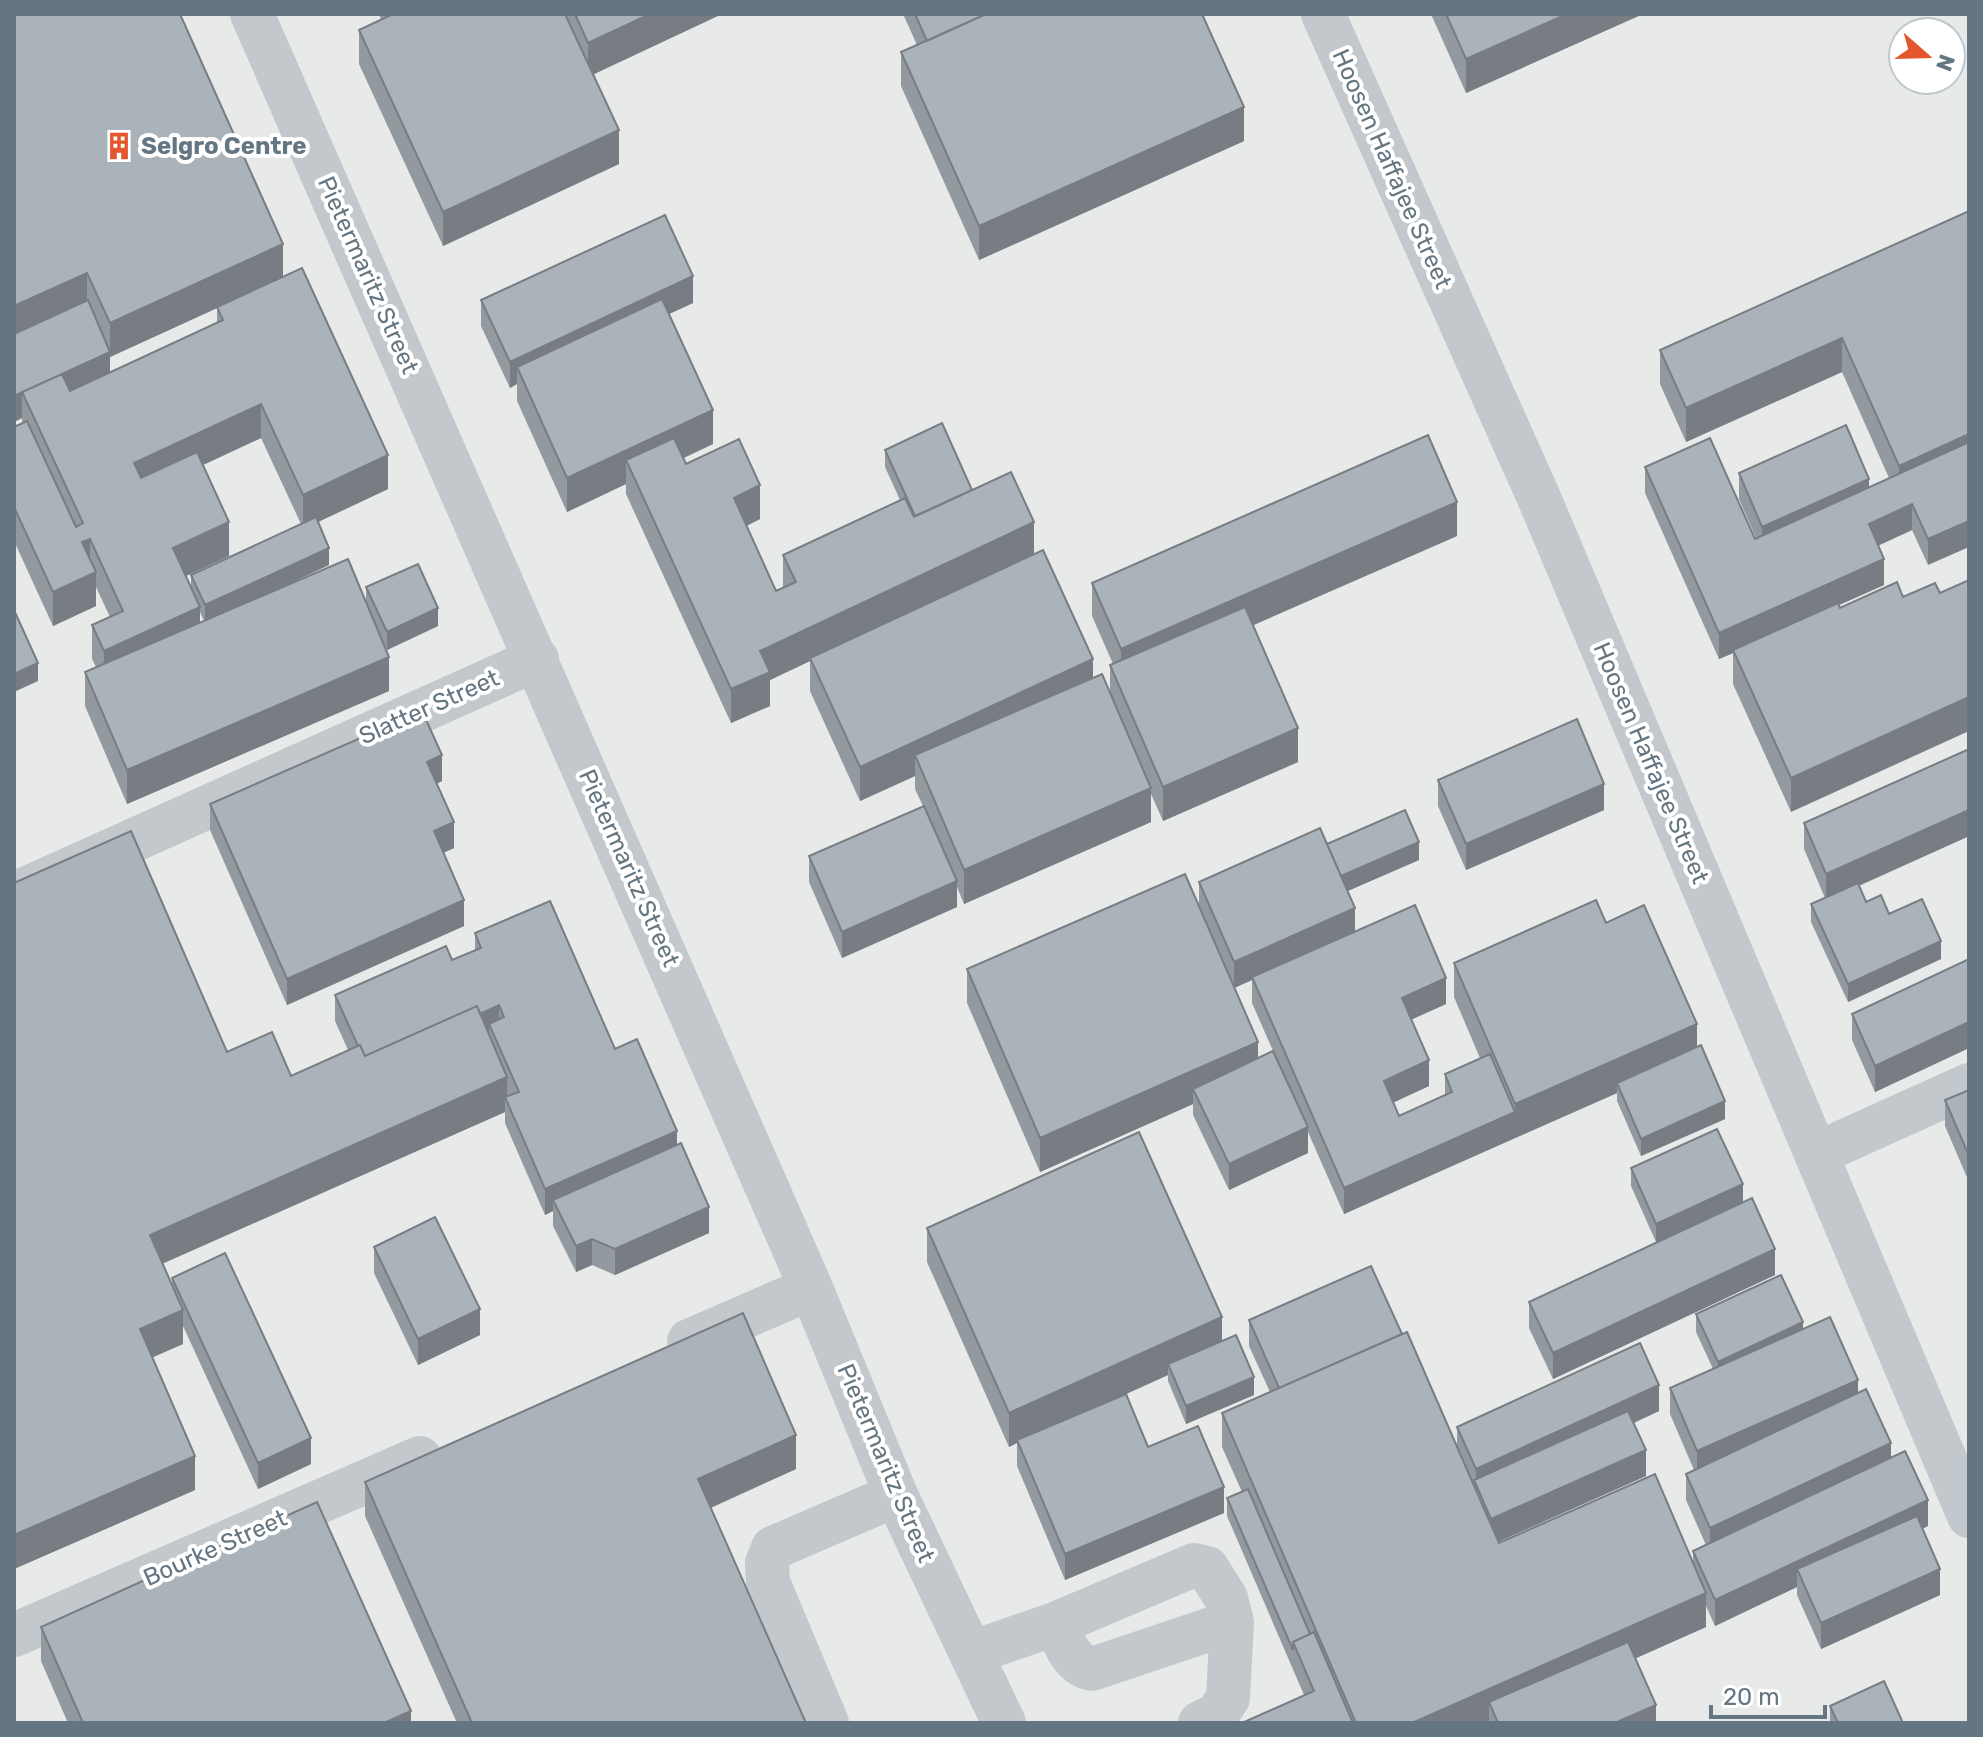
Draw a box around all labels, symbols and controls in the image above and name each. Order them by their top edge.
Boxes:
north arrow [1887,16,1967,96]
street label: Hoosen Haffajee Street [1326,45,1458,293]
text: N [1930,51,1961,75]
building icon: Selgro Centre [104,131,134,161]
place label: Selgro Centre [141,132,306,160]
street label: Pietermaritz Street [312,172,424,378]
street label: Hoosen Haffajee Street [1587,638,1715,888]
street label: Slatter Street [355,664,503,750]
street label: Pietermaritz Street [573,765,685,971]
street label: Pietermaritz Street [832,1360,940,1566]
street label: Bourke Street [139,1504,291,1592]
scale bar [1711,1669,1825,1719]
text: 20 m [1723,1683,1780,1711]

